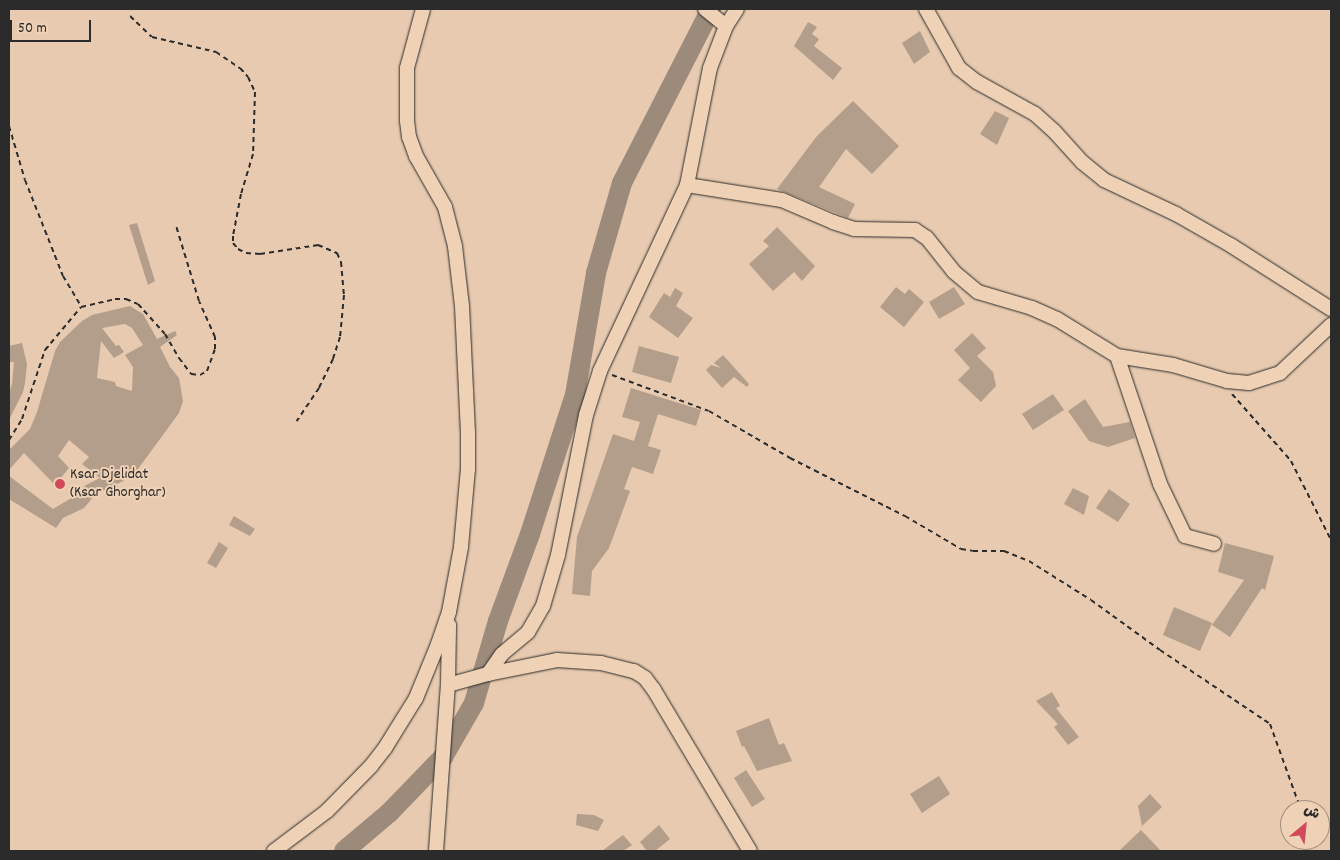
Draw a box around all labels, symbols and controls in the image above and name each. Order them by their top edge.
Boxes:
scale bar [12,10,94,42]
text: 50 m [18,18,47,40]
place label: Ksar Djelidat (Ksar Ghorghar) [70,465,165,503]
marker: Ksar Djelidat (Ksar Ghorghar) [54,478,66,490]
north arrow [1280,800,1330,850]
text: ش [1300,800,1323,825]

